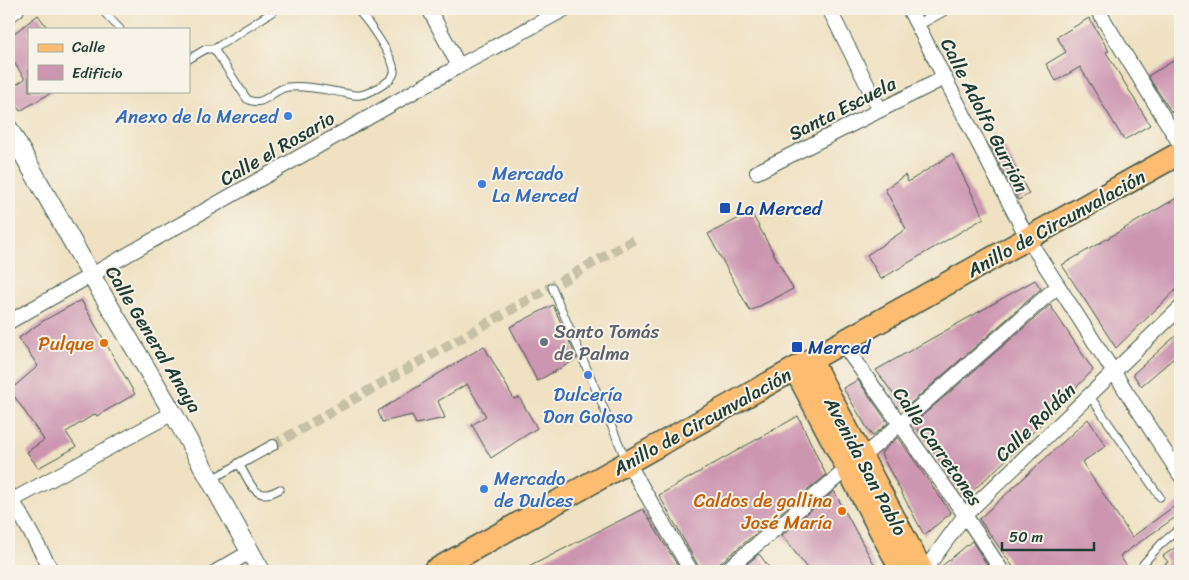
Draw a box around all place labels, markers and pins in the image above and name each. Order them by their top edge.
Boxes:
place label: Anexo de la Merced [115,100,280,133]
marker: Anexo de la Merced [282,110,294,122]
place label: Mercado La Merced [492,157,580,212]
marker: Mercado La Merced [476,178,488,190]
place label: La Merced [736,192,824,225]
marker: La Merced [718,201,732,215]
place label: Santo Tomás de Palma [554,315,660,370]
place label: Pulque [38,327,94,360]
place label: Merced [808,331,872,364]
marker: Santo Tomás de Palma [538,336,550,348]
marker: Pulque [98,337,110,349]
marker: Merced [790,340,804,354]
marker: Dulcería Don Goloso [582,369,594,381]
place label: Dulcería Don Goloso [543,378,633,433]
place label: Mercado de Dulces [494,462,573,517]
marker: Mercado de Dulces [478,483,490,495]
place label: Caldos de gallina José María [694,484,832,539]
marker: Caldos de gallina José María [836,505,848,517]

